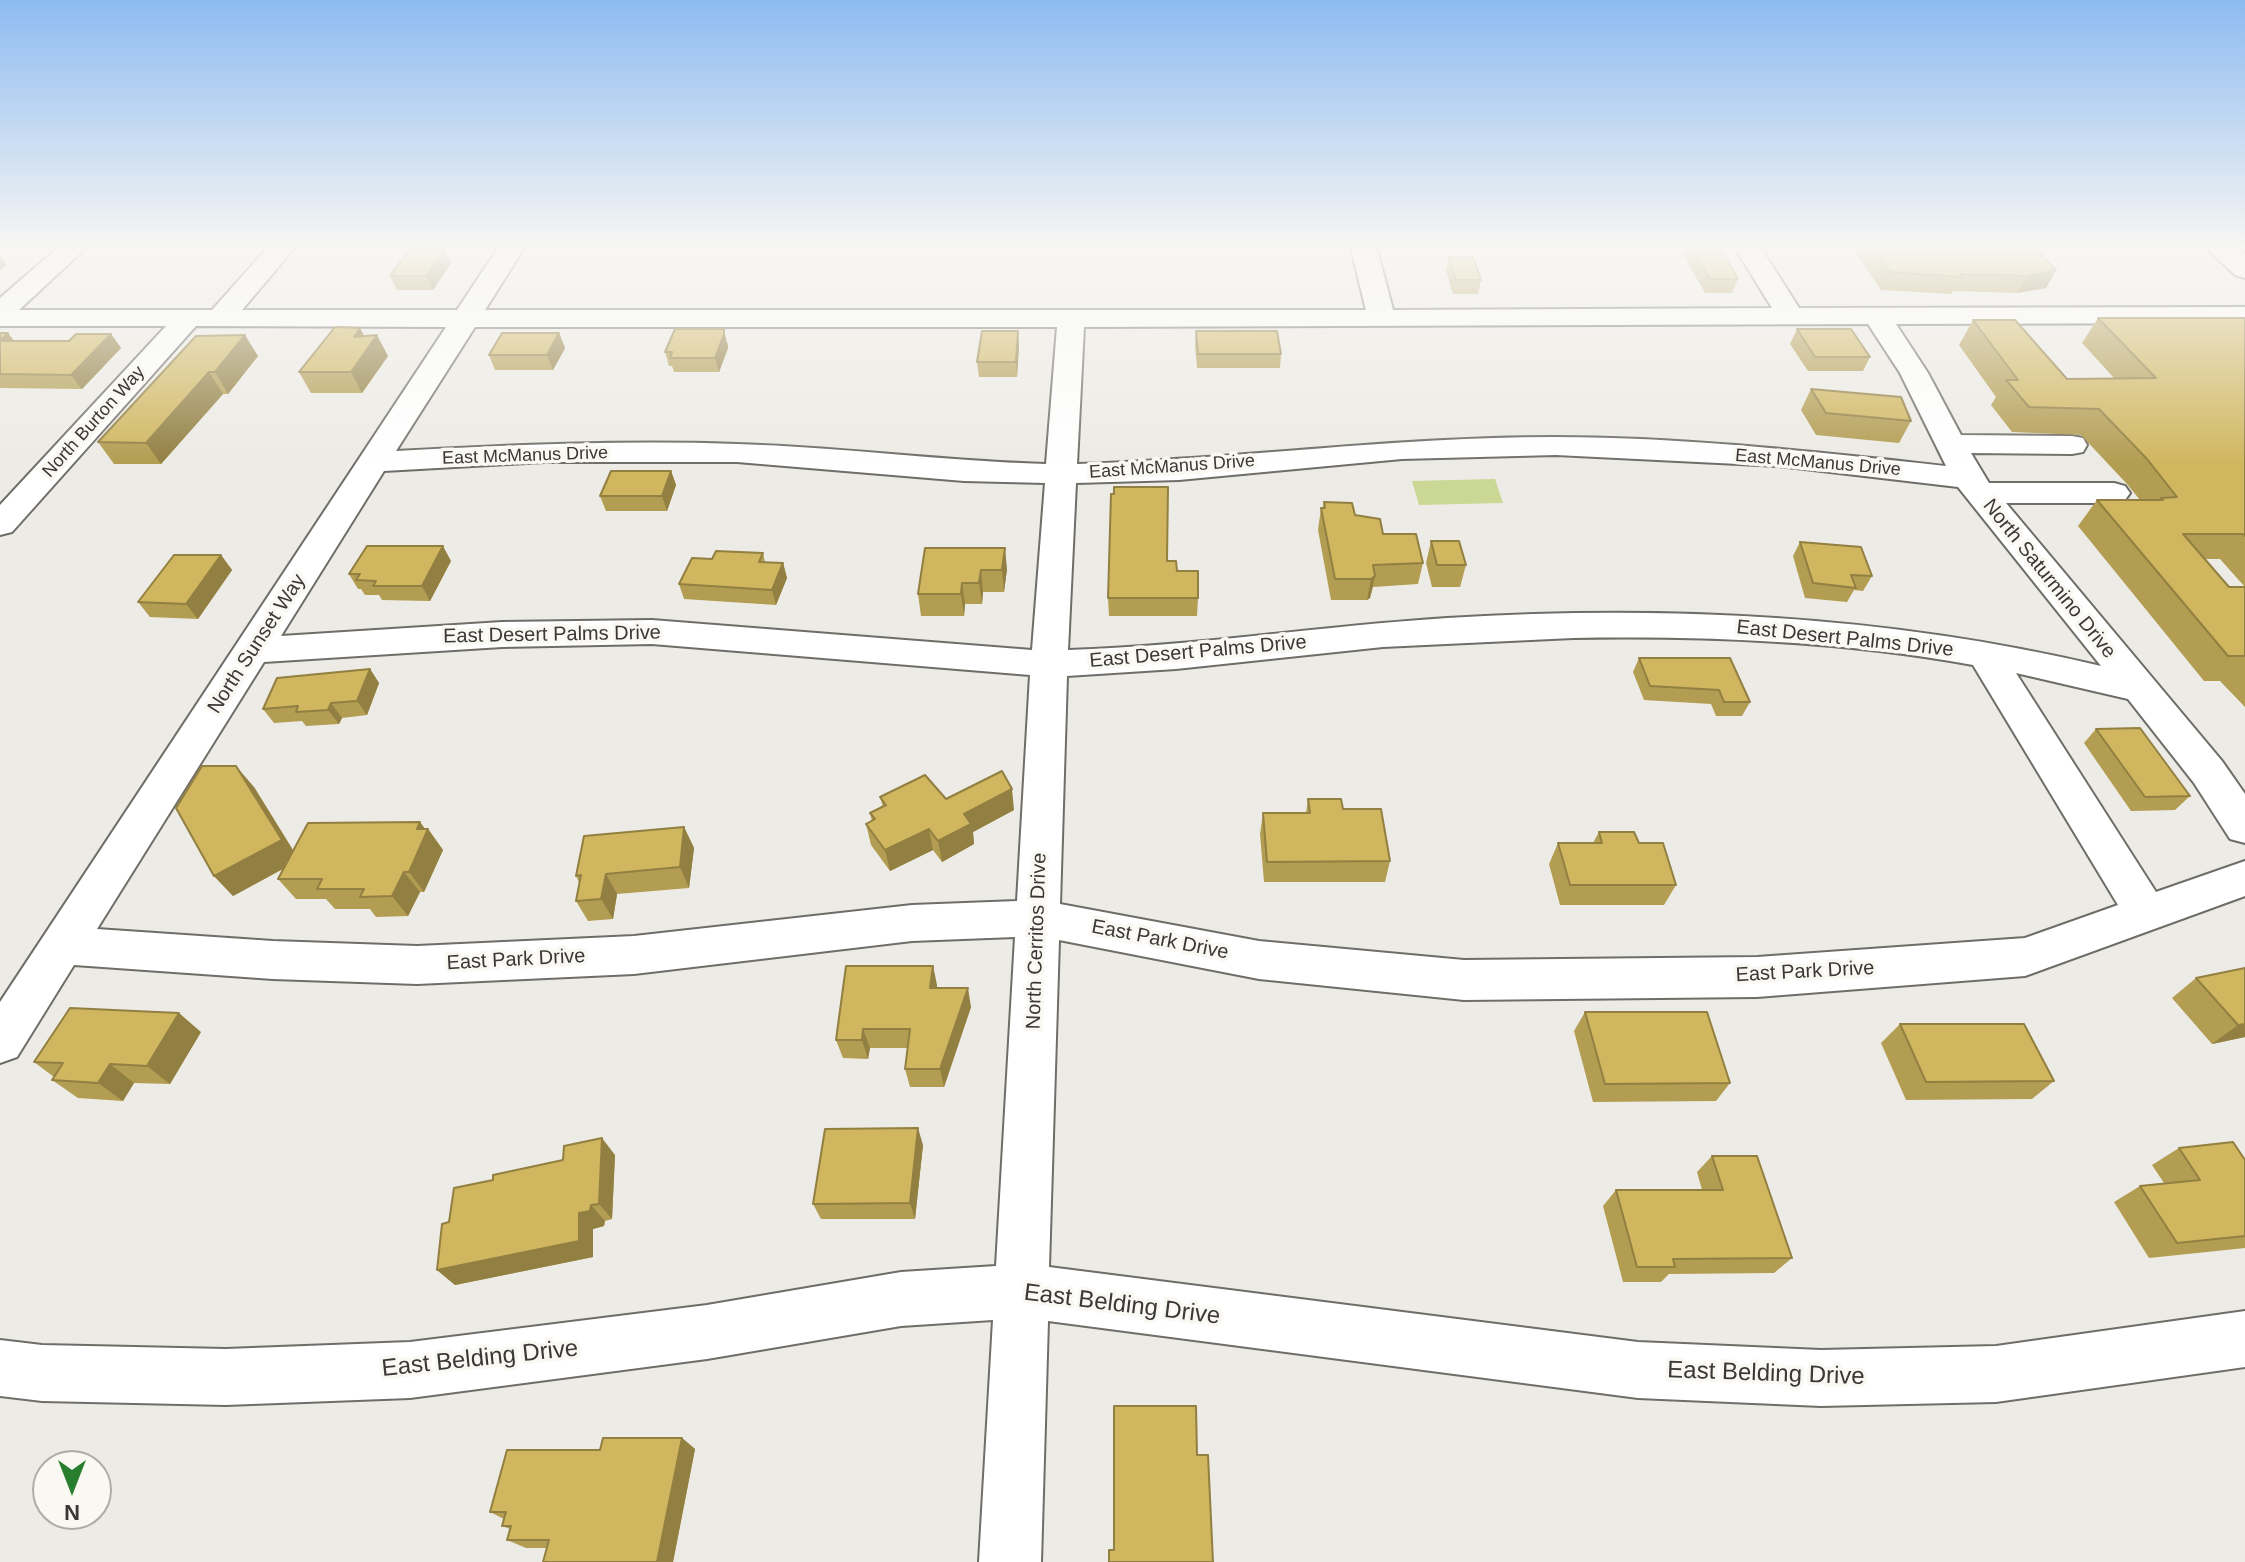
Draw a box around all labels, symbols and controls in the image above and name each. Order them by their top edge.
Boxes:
street label: North Burton Way [38,362,150,482]
street label: East McManus Drive [442,442,608,470]
street label: East McManus Drive [1734,445,1902,481]
street label: East McManus Drive [1088,450,1256,484]
street label: North Saturmino Drive [1977,495,2121,663]
street label: North Sunset Way [203,570,311,718]
street label: East Desert Palms Drive [1735,616,1955,662]
street label: East Desert Palms Drive [443,621,661,649]
street label: East Desert Palms Drive [1088,631,1308,673]
street label: North Cerritos Drive [1022,852,1052,1030]
street label: East Park Drive [1090,915,1230,965]
street label: East Park Drive [446,944,586,976]
street label: East Park Drive [1735,956,1875,988]
street label: East Belding Drive [1022,1279,1222,1331]
street label: East Belding Drive [380,1334,580,1384]
street label: East Belding Drive [1667,1356,1865,1392]
north arrow [32,1450,112,1530]
text: N [64,1500,80,1525]

